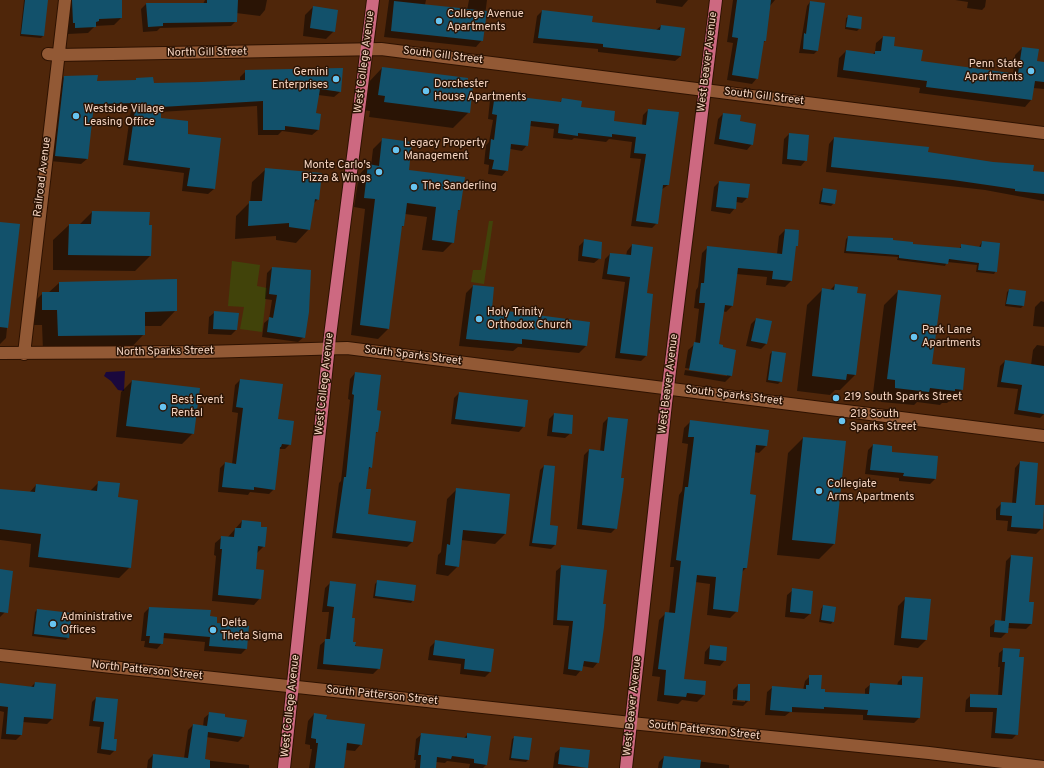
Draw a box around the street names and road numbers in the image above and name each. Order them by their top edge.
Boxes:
street label: West College Avenue [352,10,378,114]
street label: West Beaver Avenue [695,11,721,113]
street label: South Gill Street [402,45,484,67]
street label: North Gill Street [167,46,247,60]
street label: South Gill Street [723,86,805,108]
street label: Railroad Avenue [32,136,54,218]
street label: West College Avenue [313,332,337,436]
street label: West Beaver Avenue [656,333,682,435]
street label: South Sparks Street [363,343,463,369]
street label: North Sparks Street [116,345,214,359]
street label: South Sparks Street [684,383,784,409]
street label: West College Avenue [279,654,303,758]
street label: West Beaver Avenue [621,655,645,757]
street label: North Patterson Street [91,659,203,683]
street label: South Patterson Street [326,684,438,708]
street label: South Patterson Street [648,719,760,743]

